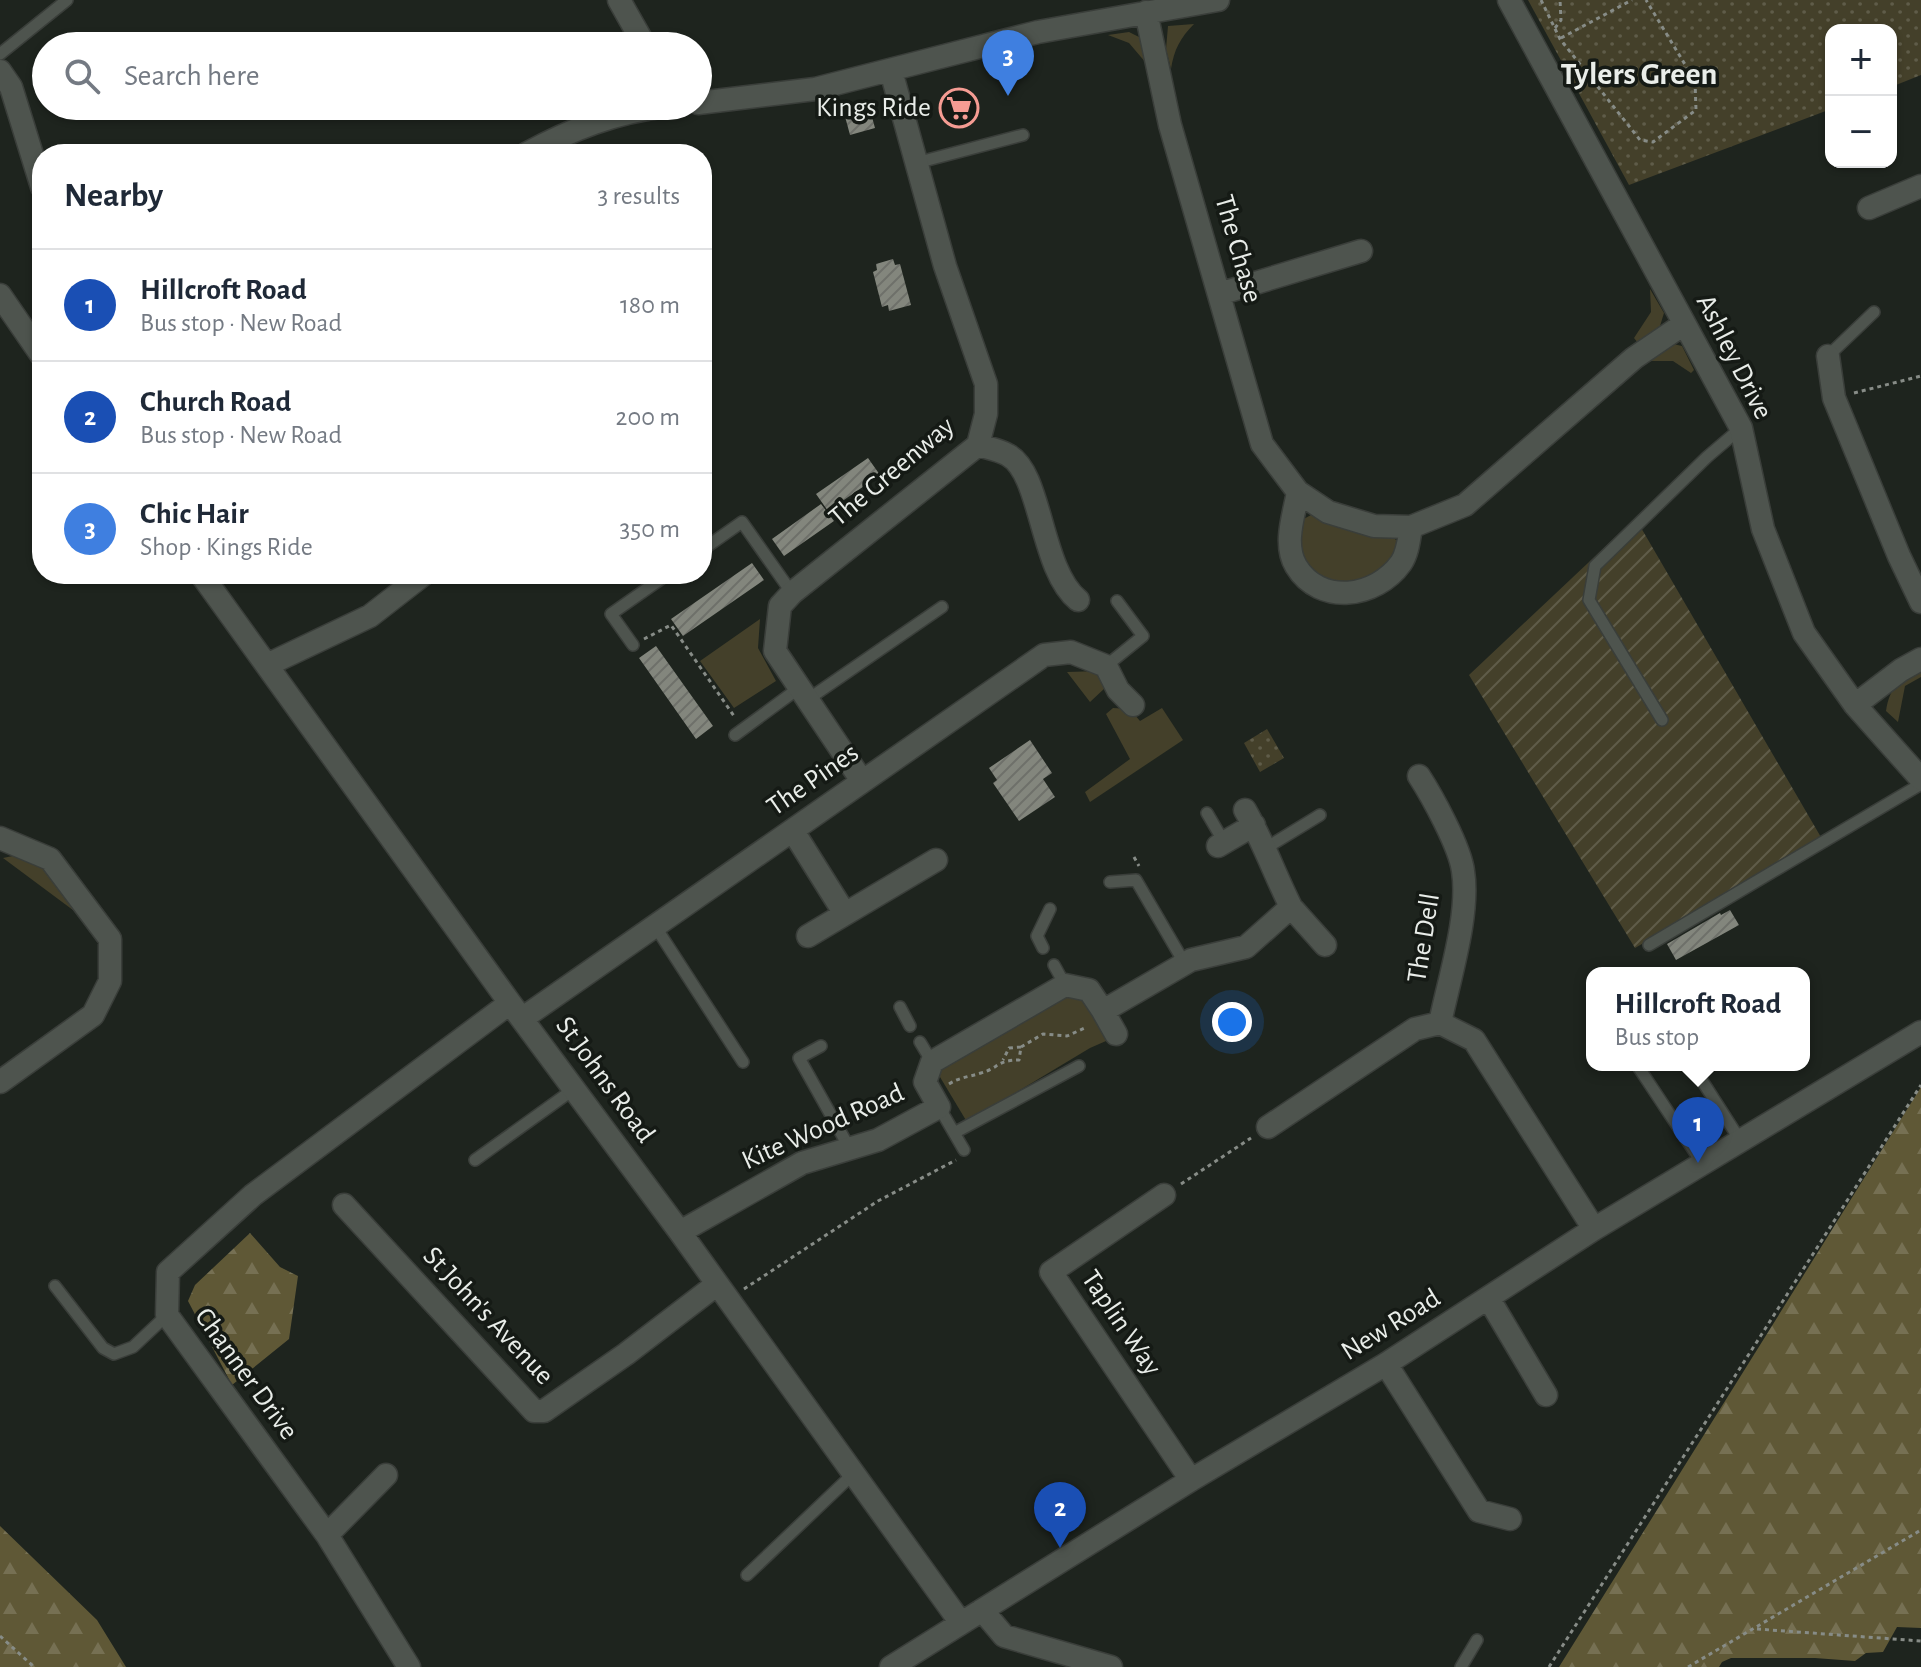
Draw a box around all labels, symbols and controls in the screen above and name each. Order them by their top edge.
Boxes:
map controls [1825,24,1897,168]
button: + [1825,24,1897,96]
pin: 3 [982,30,1034,96]
search box [32,32,712,120]
icon: search [60,54,104,98]
district label: Tylers Green [1561,58,1717,90]
text: Search here [124,61,260,91]
supermarket icon: Kings Ride [938,87,980,129]
place label: Kings Ride [816,94,931,122]
button: − [1825,96,1897,168]
text: Nearby [64,179,163,213]
text: 3 results [597,183,680,209]
street label: The Chase [1209,192,1267,306]
text: Hillcroft Road [140,275,307,305]
street label: Ashley Drive [1691,290,1777,424]
text: 1 [85,292,95,318]
text: 180 m [620,292,680,318]
text: Bus stop · New Road [140,310,342,336]
text: Church Road [140,387,291,417]
text: 2 [84,404,96,430]
text: 200 m [616,404,680,430]
street label: The Greenway [824,412,960,532]
text: Bus stop · New Road [140,422,342,448]
text: Chic Hair [140,499,249,529]
text: 3 [84,516,96,542]
text: 350 m [620,516,680,542]
text: Shop · Kings Ride [140,534,313,560]
street label: The Pines [762,739,864,821]
street label: The Dell [1403,891,1445,985]
popup [1586,967,1810,1071]
text: Hillcroft Road [1615,989,1781,1019]
your location [1212,1002,1252,1042]
street label: St Johns Road [550,1012,660,1148]
text: Bus stop [1615,1024,1699,1050]
street label: Kite Wood Road [738,1079,908,1175]
pin: 1 [1672,1097,1724,1163]
street label: St John's Avenue [417,1242,559,1390]
street label: Taplin Way [1076,1265,1166,1381]
street label: New Road [1337,1284,1445,1366]
street label: Channer Drive [189,1303,303,1445]
pin: 2 [1034,1482,1086,1548]

